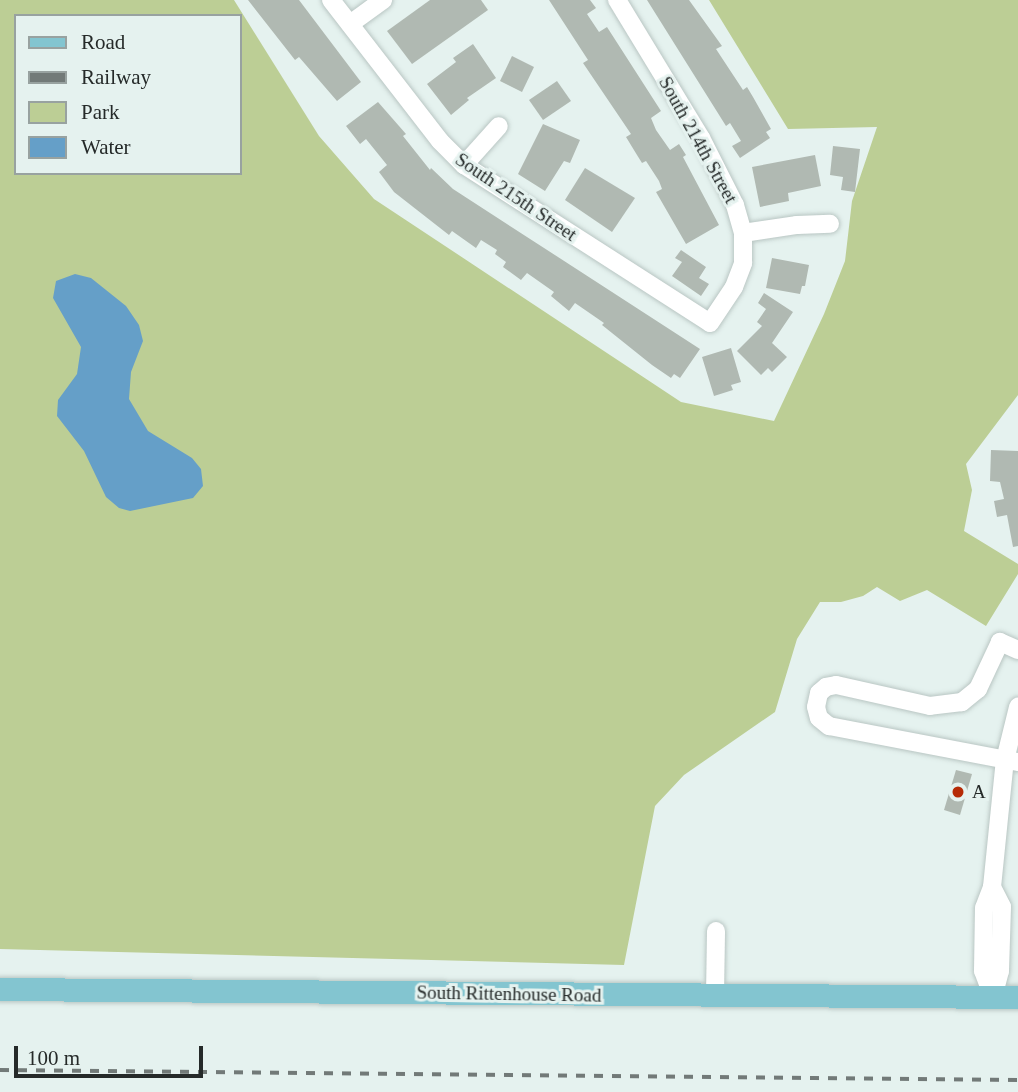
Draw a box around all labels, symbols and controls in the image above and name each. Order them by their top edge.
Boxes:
legend [14,14,242,175]
text: Road [81,30,125,54]
text: Railway [81,65,151,89]
street label: South 214th Street [654,73,742,207]
text: Park [81,100,120,124]
text: Water [81,135,131,159]
street label: South 215th Street [451,148,581,246]
place label: A [972,781,986,803]
marker: A [950,784,966,800]
street label: South Rittenhouse Road [416,981,602,1007]
scale bar [18,1032,206,1076]
text: 100 m [27,1046,80,1070]

